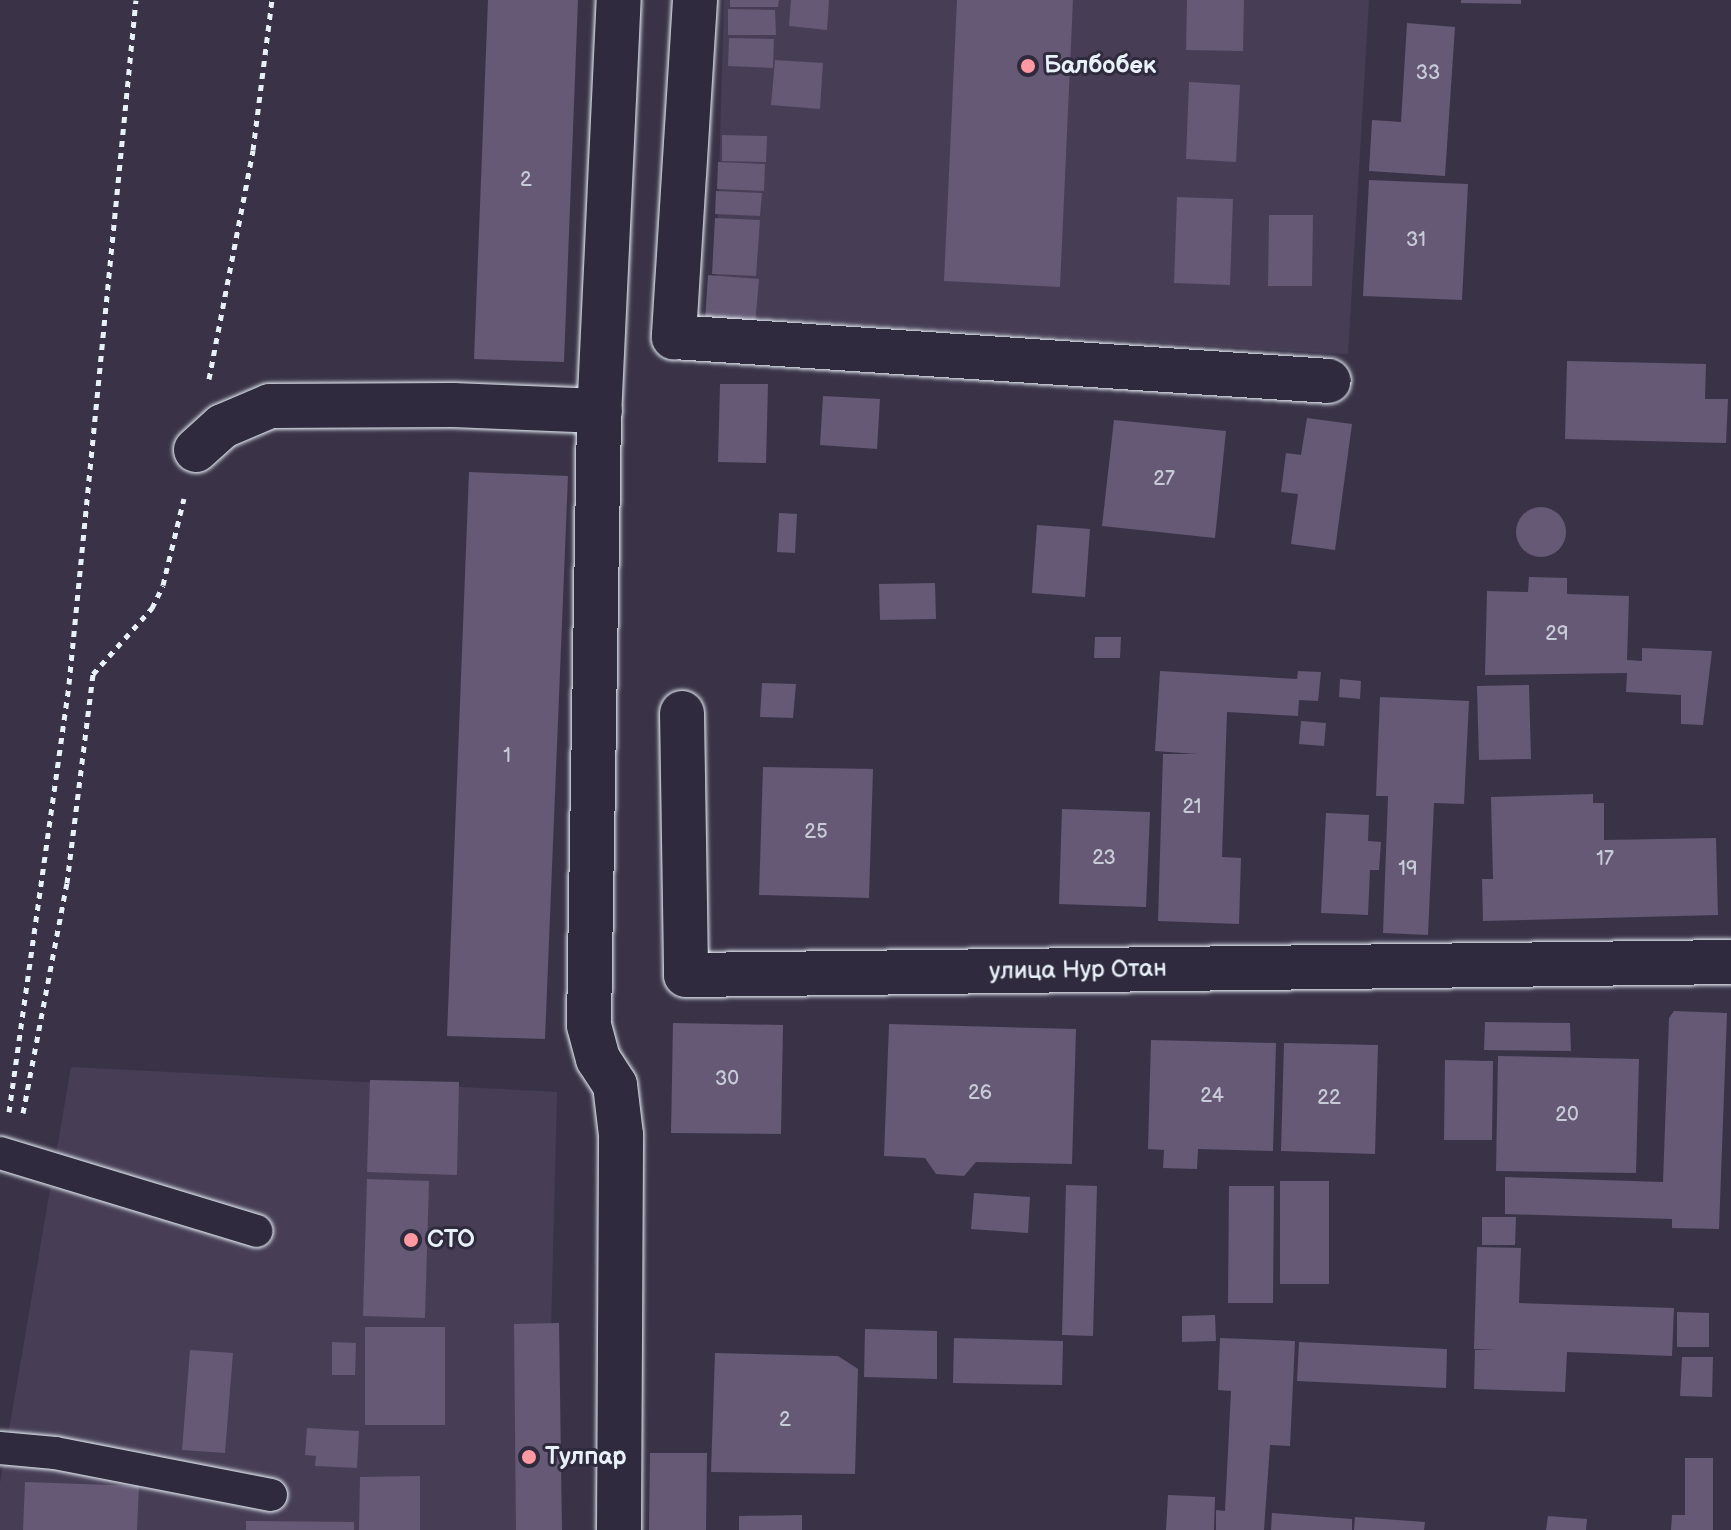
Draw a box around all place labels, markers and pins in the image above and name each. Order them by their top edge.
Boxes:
place label: Балбобек [1044,52,1156,80]
marker: Балбобек [1019,57,1037,75]
place label: СТО [427,1226,475,1254]
marker: СТО [402,1231,420,1249]
place label: Тулпар [545,1443,627,1471]
marker: Тулпар [520,1448,538,1466]

